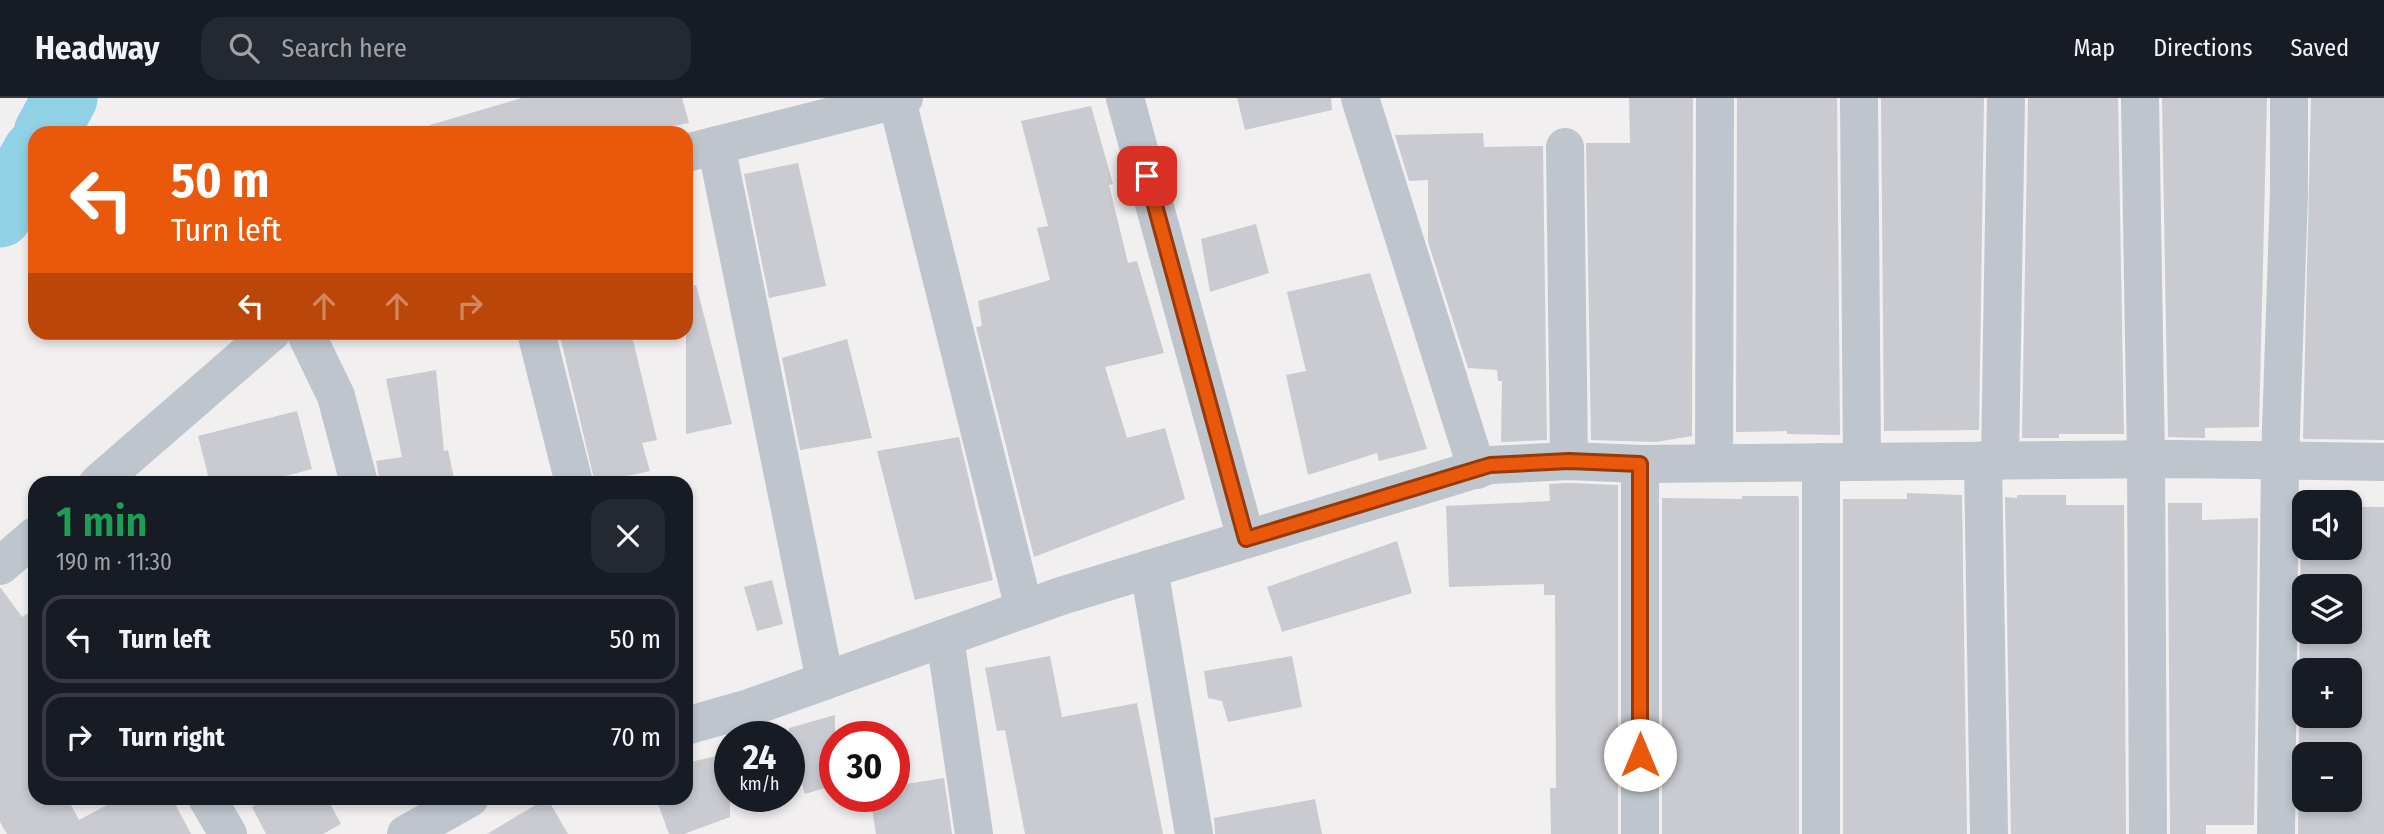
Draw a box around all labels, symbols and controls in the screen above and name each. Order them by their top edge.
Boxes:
search box [201,17,691,80]
text: Headway [35,28,159,68]
icon: search [225,29,263,67]
text: Search here [281,33,407,64]
text: Map [2074,34,2115,62]
text: Directions [2153,34,2252,62]
text: Saved [2290,34,2349,62]
pin [1117,146,1177,206]
text: 50 m [171,151,269,210]
icon: left [56,154,147,245]
icon: arrive [1128,157,1166,195]
text: Turn left [171,211,281,249]
icon: left [232,287,270,325]
icon: ahead [305,287,343,325]
icon: ahead [378,287,416,325]
icon: right [451,287,489,325]
map controls [2292,490,2362,812]
button: sound [2292,490,2362,560]
text: 1 min [56,497,147,547]
button: close [591,499,665,573]
text: 190 m · 11:30 [56,548,172,576]
button: layers [2292,574,2362,644]
icon: left [60,620,98,658]
text: Turn left [119,624,211,655]
text: 50 m [609,624,661,655]
button: + [2292,658,2362,728]
icon: right [60,718,98,756]
position arrow [1603,718,1677,792]
speed limit sign: 30 [819,721,910,812]
text: Turn right [119,722,225,753]
text: 70 m [611,722,661,753]
text: 24 [743,736,776,778]
button: − [2292,742,2362,812]
text: km/h [739,773,780,795]

